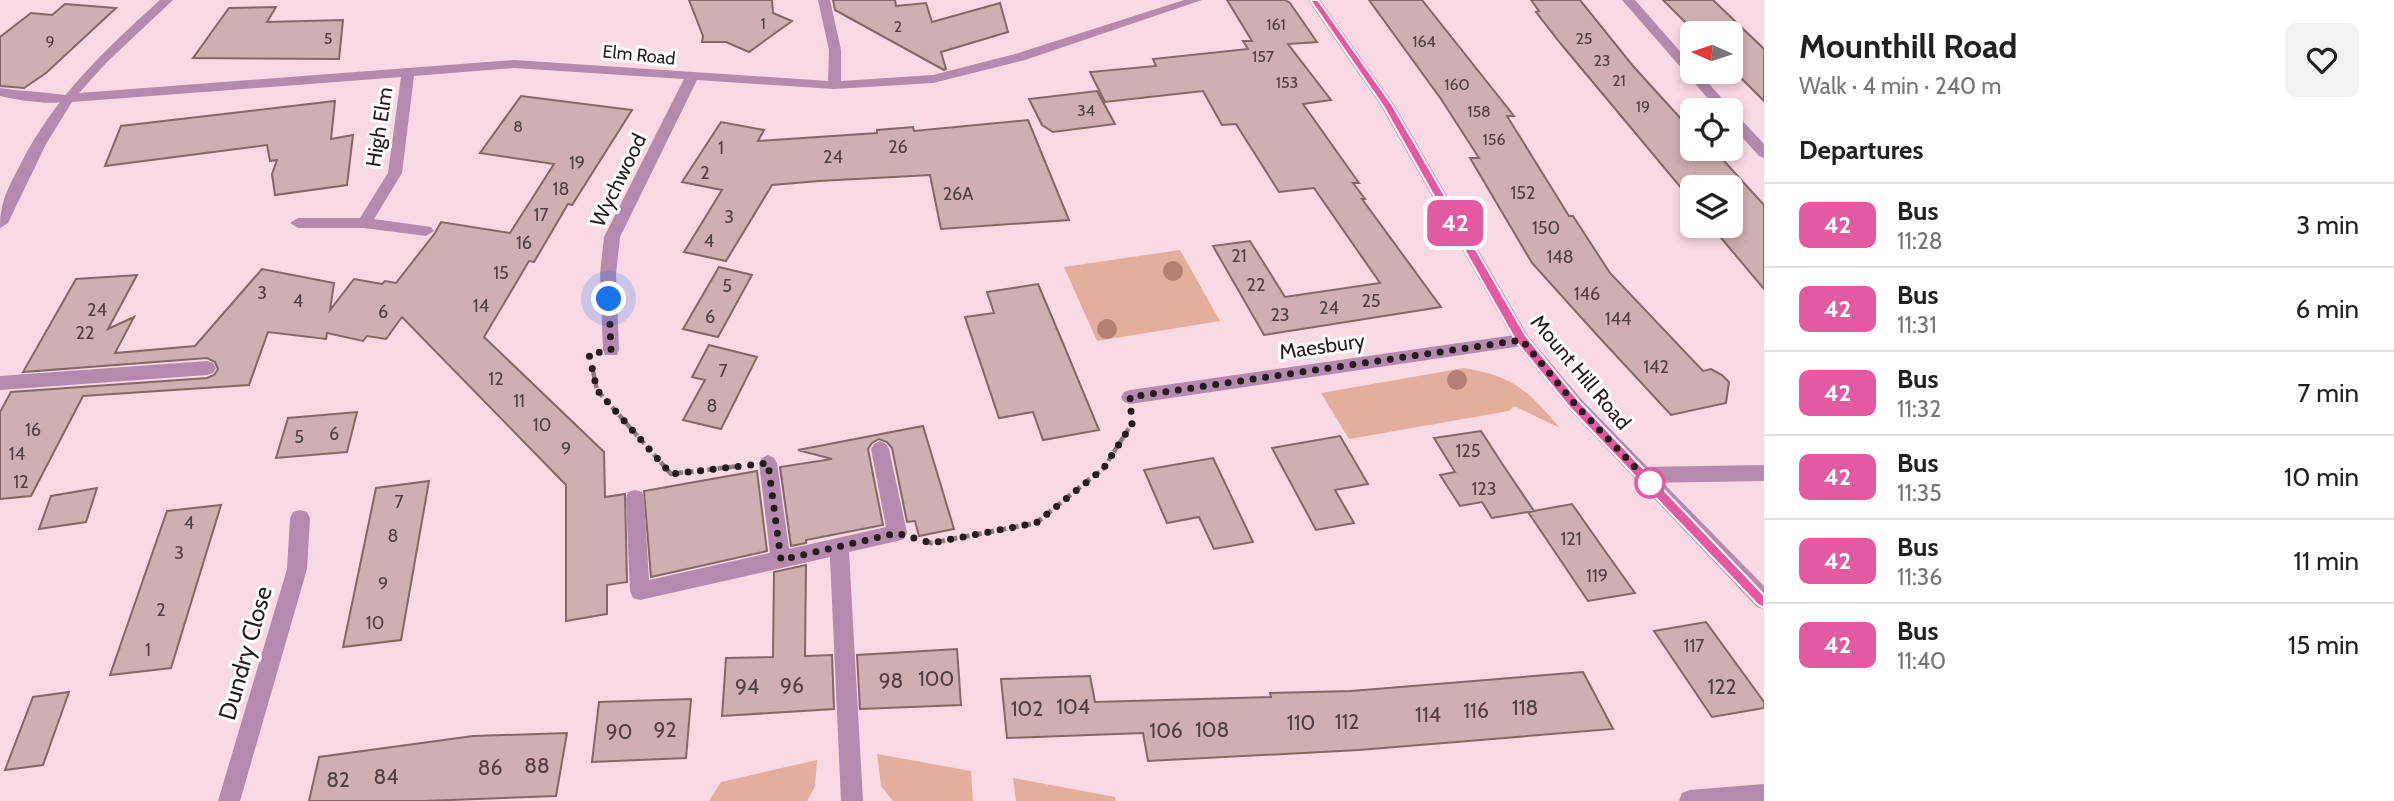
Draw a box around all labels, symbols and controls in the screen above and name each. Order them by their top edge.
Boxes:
house number: 1 [760,14,766,33]
house number: 161 [1266,15,1286,34]
house number: 2 [894,17,902,36]
north arrow [1680,21,1743,84]
map controls [1680,21,1743,238]
button: heart [2285,23,2359,97]
text: Mounthill Road [1799,26,2017,66]
house number: 5 [324,29,332,48]
house number: 25 [1575,29,1593,48]
house number: 9 [45,32,55,51]
house number: 164 [1412,32,1436,51]
street label: Elm Road [601,40,677,70]
house number: 157 [1252,47,1274,66]
house number: 23 [1593,51,1611,70]
house number: 21 [1612,71,1626,90]
text: Walk · 4 min · 240 m [1799,72,2001,100]
house number: 153 [1276,73,1298,92]
house number: 160 [1444,75,1470,94]
street label: High Elm [360,85,398,169]
house number: 19 [1636,97,1650,116]
button: locate [1680,98,1743,161]
house number: 34 [1077,101,1095,120]
house number: 158 [1467,102,1491,121]
house number: 8 [513,117,523,136]
street label: Wychwood [585,129,651,231]
house number: 156 [1483,130,1505,149]
text: Departures [1799,134,1923,166]
house number: 26 [888,136,908,158]
house number: 1 [718,137,724,159]
house number: 24 [823,146,843,168]
house number: 19 [569,152,585,174]
house number: 2 [700,162,710,184]
button: layers [1680,175,1743,238]
house number: 18 [553,178,569,200]
house number: 152 [1510,182,1536,204]
house number: 26A [943,183,973,205]
text: Bus [1897,195,1938,227]
line badge: 42 [1424,200,1486,246]
house number: 17 [534,204,548,226]
house number: 3 [724,206,734,228]
text: 42 [1441,208,1469,237]
text: 3 min [2296,209,2359,241]
text: 42 [1824,210,1851,239]
house number: 150 [1532,217,1560,239]
text: 11:28 [1897,227,1943,255]
house number: 4 [704,230,714,252]
house number: 16 [516,232,532,254]
house number: 21 [1231,245,1247,267]
house number: 148 [1546,246,1574,268]
house number: 15 [493,262,509,284]
house number: 22 [1247,274,1265,296]
house number: 5 [722,275,732,297]
text: Bus [1897,279,1938,311]
your location [591,281,626,316]
house number: 3 [257,282,267,304]
house number: 146 [1574,283,1600,305]
house number: 4 [293,290,303,312]
house number: 25 [1361,290,1381,312]
text: 6 min [2296,293,2359,325]
text: 42 [1824,294,1851,323]
house number: 14 [473,295,489,317]
house number: 24 [1319,297,1339,319]
house number: 24 [87,299,107,321]
house number: 6 [378,301,388,323]
house number: 23 [1270,304,1290,326]
house number: 6 [705,306,715,328]
house number: 144 [1605,308,1631,330]
street label: Mount Hill Road [1526,310,1636,434]
text: 11:31 [1897,311,1937,339]
house number: 22 [76,322,94,344]
street label: Maesbury [1278,328,1367,364]
house number: 142 [1643,356,1669,378]
house number: 7 [718,360,728,382]
text: Bus [1897,363,1938,395]
house number: 12 [488,368,504,390]
text: 7 min [2297,377,2359,409]
text: 42 [1824,378,1851,407]
house number: 11 [513,390,525,412]
house number: 8 [707,395,717,417]
text: 11:32 [1897,395,1941,423]
house number: 10 [533,414,551,436]
house number: 16 [25,419,41,441]
house number: 6 [329,423,339,445]
house number: 5 [294,426,304,448]
house number: 9 [561,438,571,460]
house number: 125 [1455,440,1481,462]
house number: 14 [9,443,25,465]
text: Bus [1897,447,1938,479]
text: 10 min [2284,461,2359,493]
text: 42 [1824,462,1851,491]
unlabelled marker [1635,468,1665,498]
house number: 12 [13,471,29,493]
house number: 123 [1471,478,1497,500]
text: 11:35 [1897,479,1942,507]
house number: 7 [394,491,404,513]
house number: 4 [184,512,194,534]
house number: 8 [388,525,398,547]
house number: 121 [1560,528,1582,550]
text: Bus [1897,531,1938,563]
house number: 3 [174,542,184,564]
text: 11 min [2293,545,2359,577]
text: 42 [1824,546,1851,575]
text: 11:36 [1897,563,1942,591]
house number: 119 [1586,565,1608,587]
house number: 9 [378,573,388,595]
street label: Dundry Close [212,583,278,723]
house number: 2 [156,599,166,621]
house number: 10 [366,612,384,634]
text: Bus [1897,615,1938,647]
text: 15 min [2288,629,2359,661]
text: 42 [1824,630,1851,659]
house number: 117 [1684,635,1704,657]
house number: 1 [145,639,151,661]
text: 11:40 [1897,647,1946,675]
house number: 100 [918,666,954,691]
house number: 98 [879,668,903,693]
house number: 96 [780,673,804,698]
house number: 94 [735,674,759,699]
house number: 122 [1708,674,1736,699]
house number: 104 [1056,694,1090,719]
house number: 118 [1512,695,1538,720]
house number: 102 [1011,696,1043,721]
house number: 116 [1463,698,1489,723]
house number: 114 [1415,702,1441,727]
house number: 112 [1335,709,1359,734]
house number: 110 [1287,710,1315,735]
house number: 92 [654,717,676,742]
house number: 108 [1195,717,1229,742]
house number: 106 [1149,718,1183,743]
house number: 90 [606,719,632,744]
house number: 88 [524,753,550,778]
house number: 86 [478,755,502,780]
house number: 84 [374,764,398,789]
house number: 82 [326,767,350,792]

